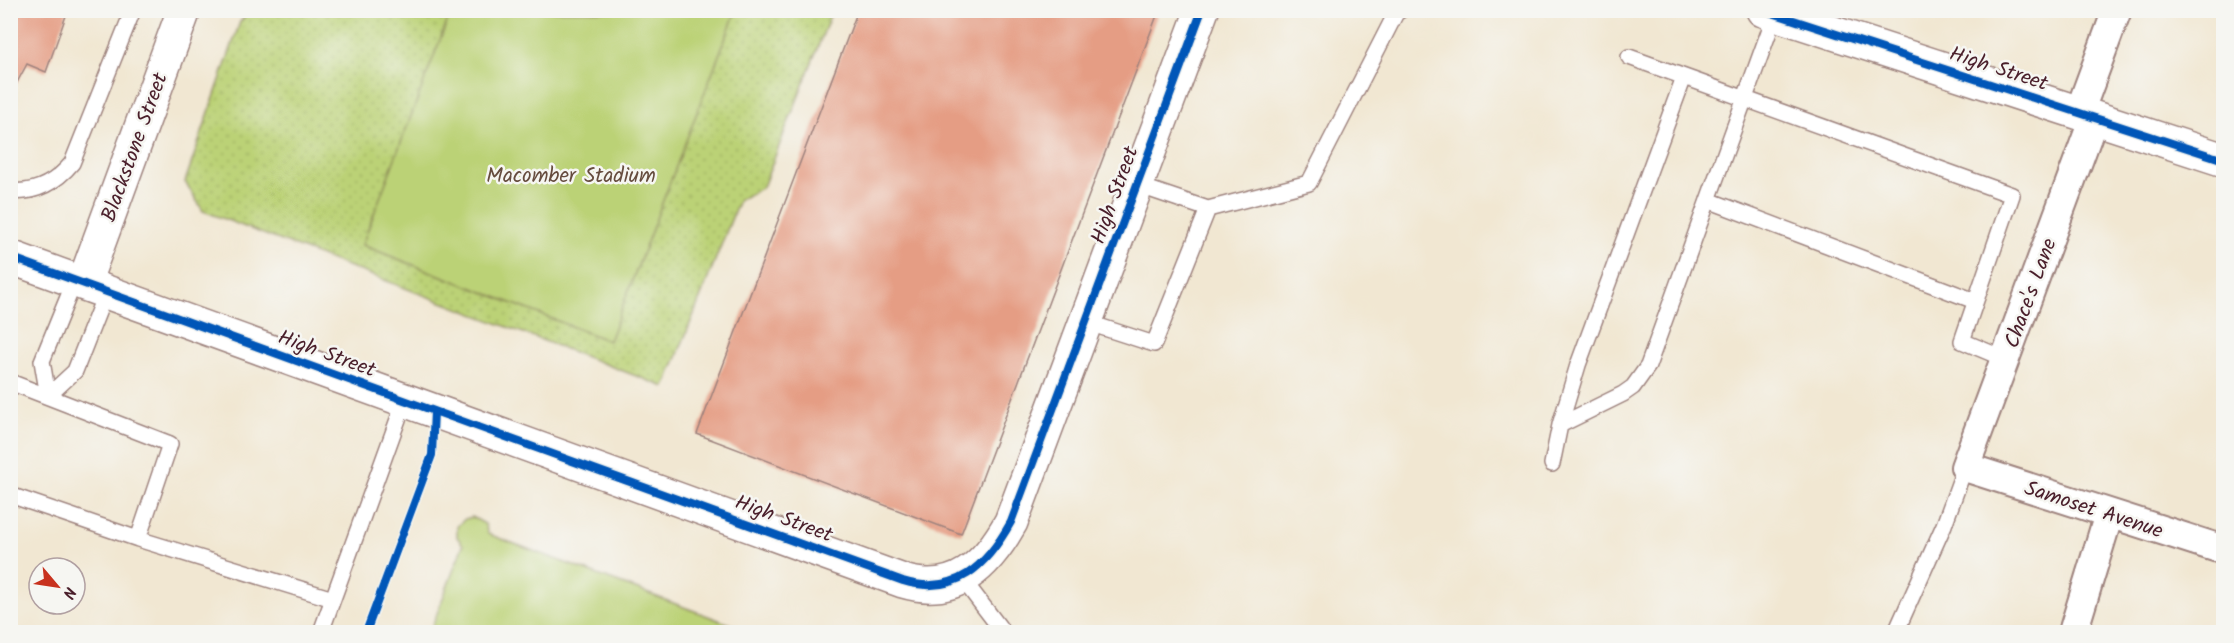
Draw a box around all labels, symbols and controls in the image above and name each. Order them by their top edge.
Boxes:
street label: High Street [1945,38,2053,101]
street label: Blackstone Street [93,68,178,227]
street label: High Street [1082,141,1149,249]
park label: Macomber Stadium [486,160,656,193]
street label: Chace's Lane [1996,233,2067,353]
street label: High Street [273,321,381,388]
street label: Samoset Avenue [2020,472,2168,549]
street label: High Street [730,486,838,553]
north arrow [27,556,87,616]
text: N [55,582,82,603]

